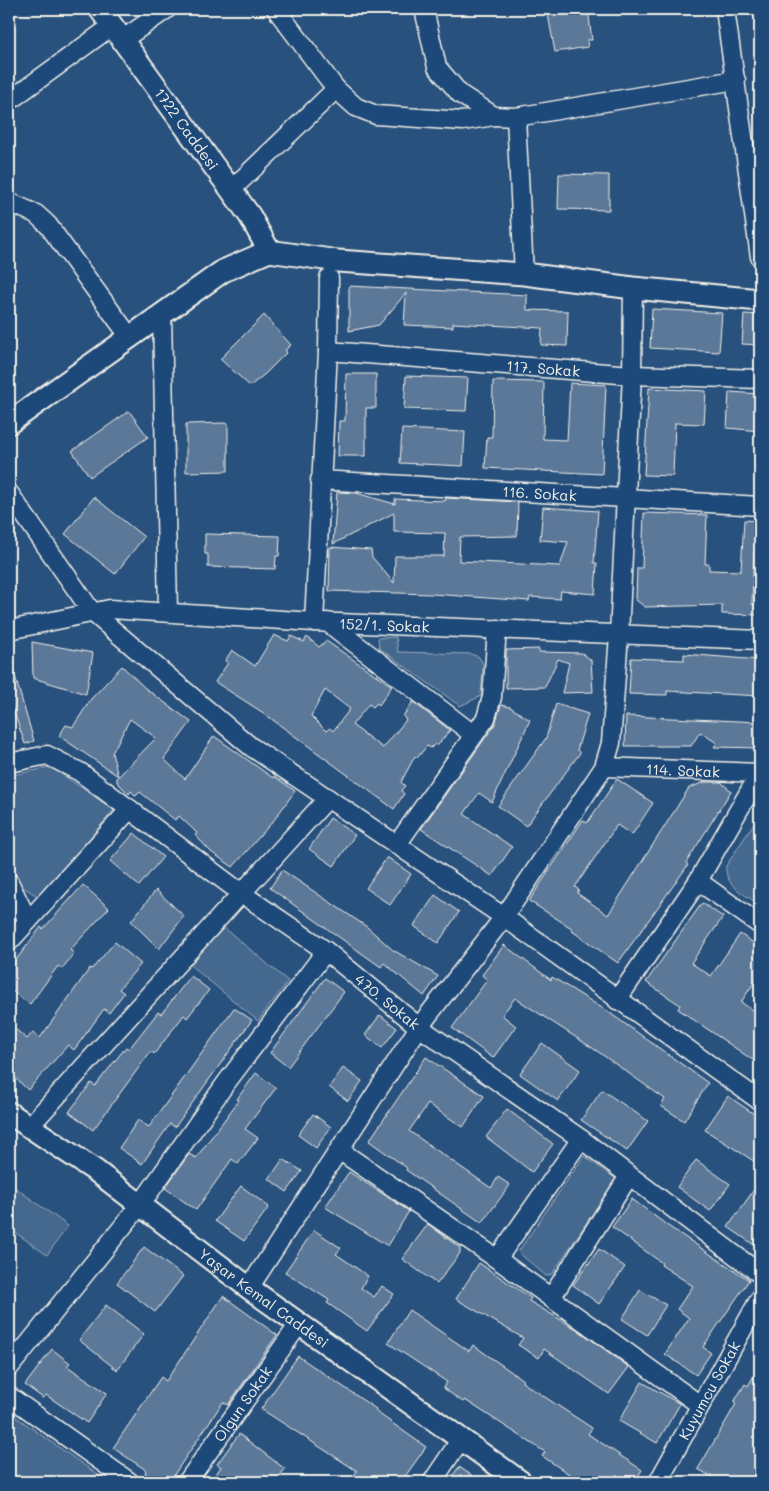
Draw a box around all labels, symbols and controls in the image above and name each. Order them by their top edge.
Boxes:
street label: 1722 Caddesi [150,84,223,174]
street label: 117. Sokak [506,355,581,381]
street label: 116. Sokak [502,481,577,505]
street label: 152/1. Sokak [339,613,430,637]
street label: 114. Sokak [645,759,720,781]
street label: 470. Sokak [351,969,424,1034]
street label: Yaşar Kemal Caddesi [195,1243,333,1352]
street label: Kuyumcu Sokak [674,1337,744,1443]
street label: Olgun Sokak [209,1362,276,1446]

